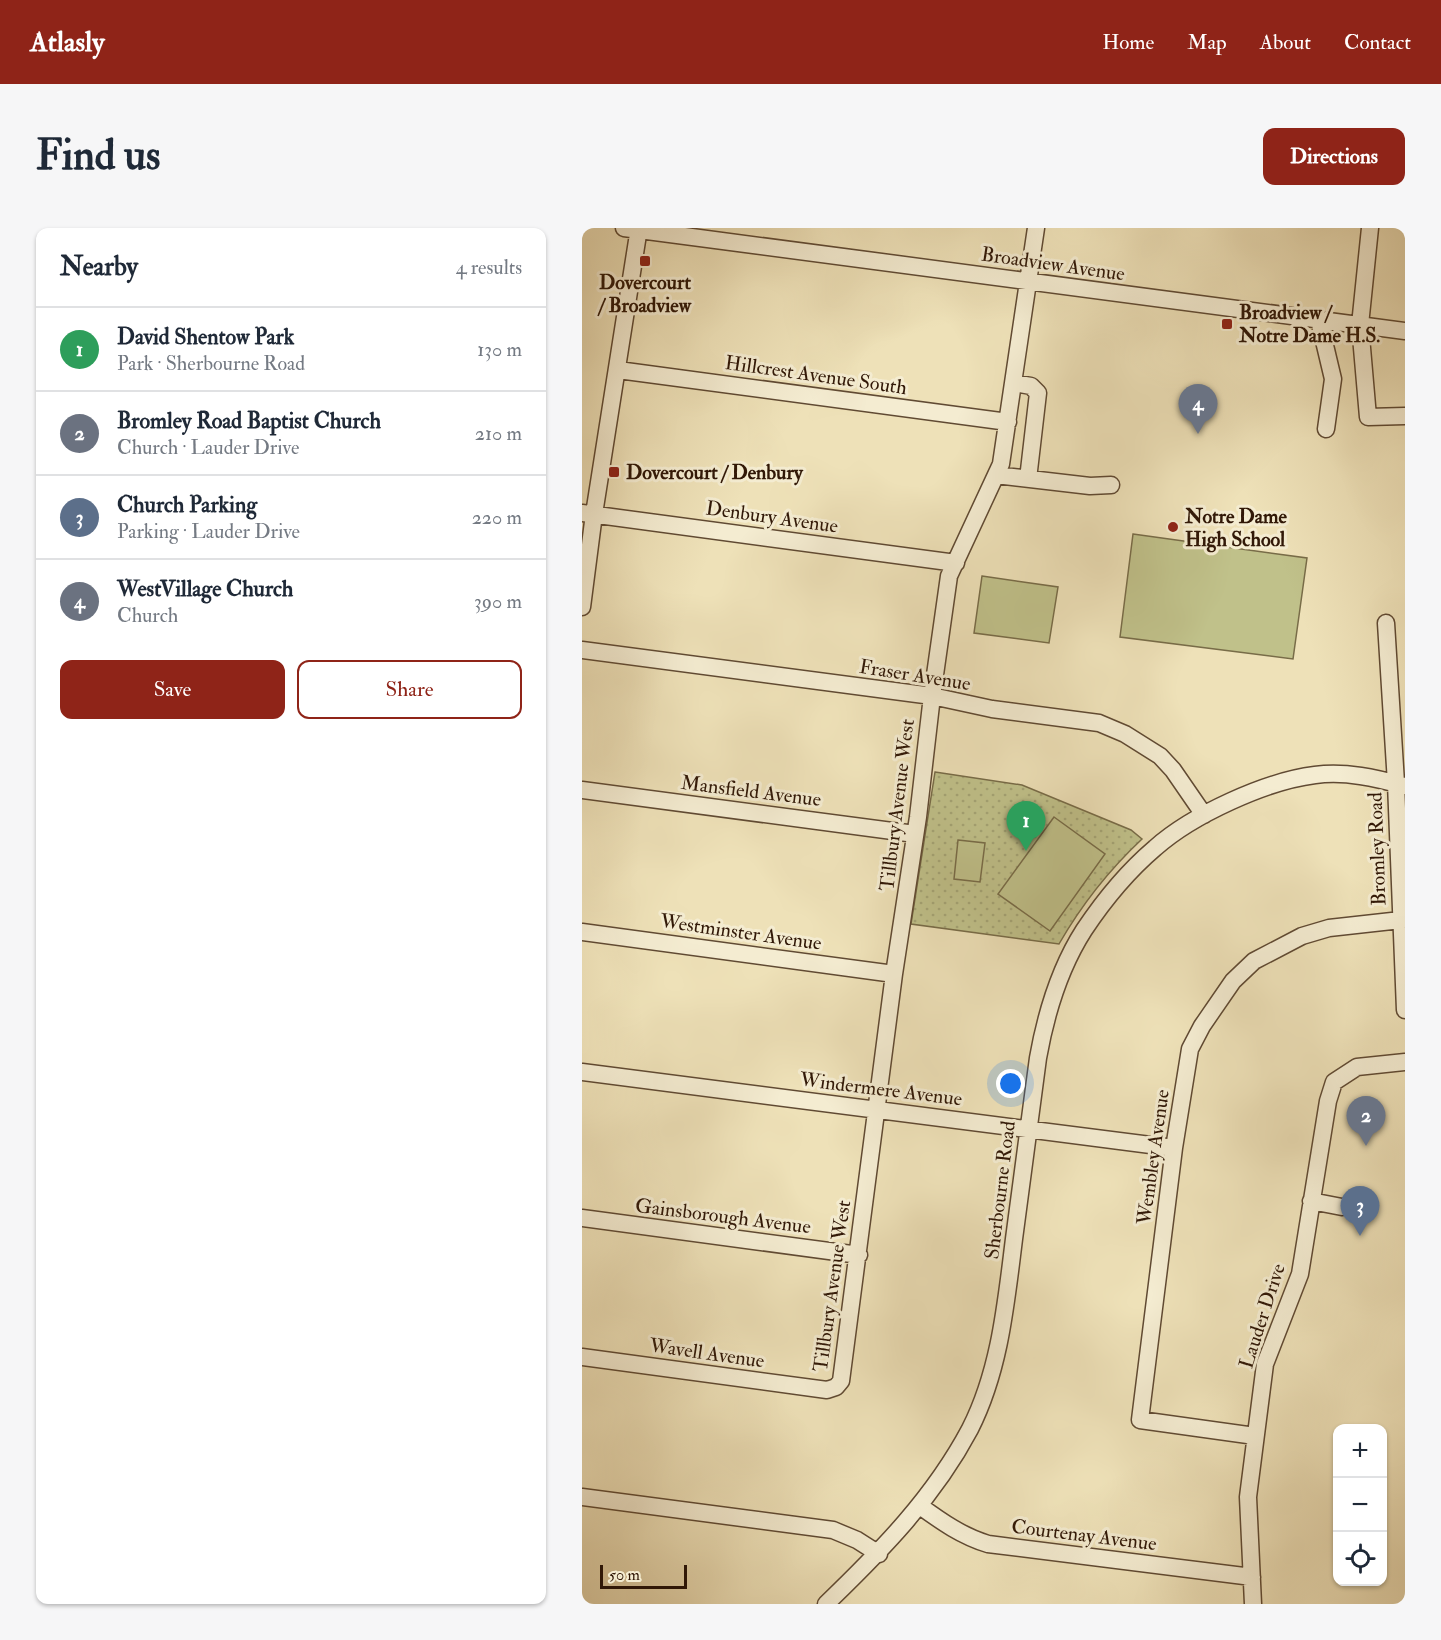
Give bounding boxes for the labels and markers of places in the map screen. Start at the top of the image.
marker: Dovercourt / Broadview [638,254,652,268]
place label: Dovercourt / Broadview [597,270,692,318]
place label: Broadview / Notre Dame H.S. [1238,300,1380,348]
marker: Broadview / Notre Dame H.S. [1220,317,1234,331]
pin: 4 [1178,384,1218,434]
place label: Dovercourt / Denbury [626,460,804,486]
marker: Dovercourt / Denbury [607,465,621,479]
place label: Notre Dame High School [1184,504,1287,553]
marker: Notre Dame High School [1166,520,1180,534]
pin: 1 [1006,802,1046,851]
pin: 2 [1346,1096,1386,1146]
pin: 3 [1340,1186,1380,1236]

